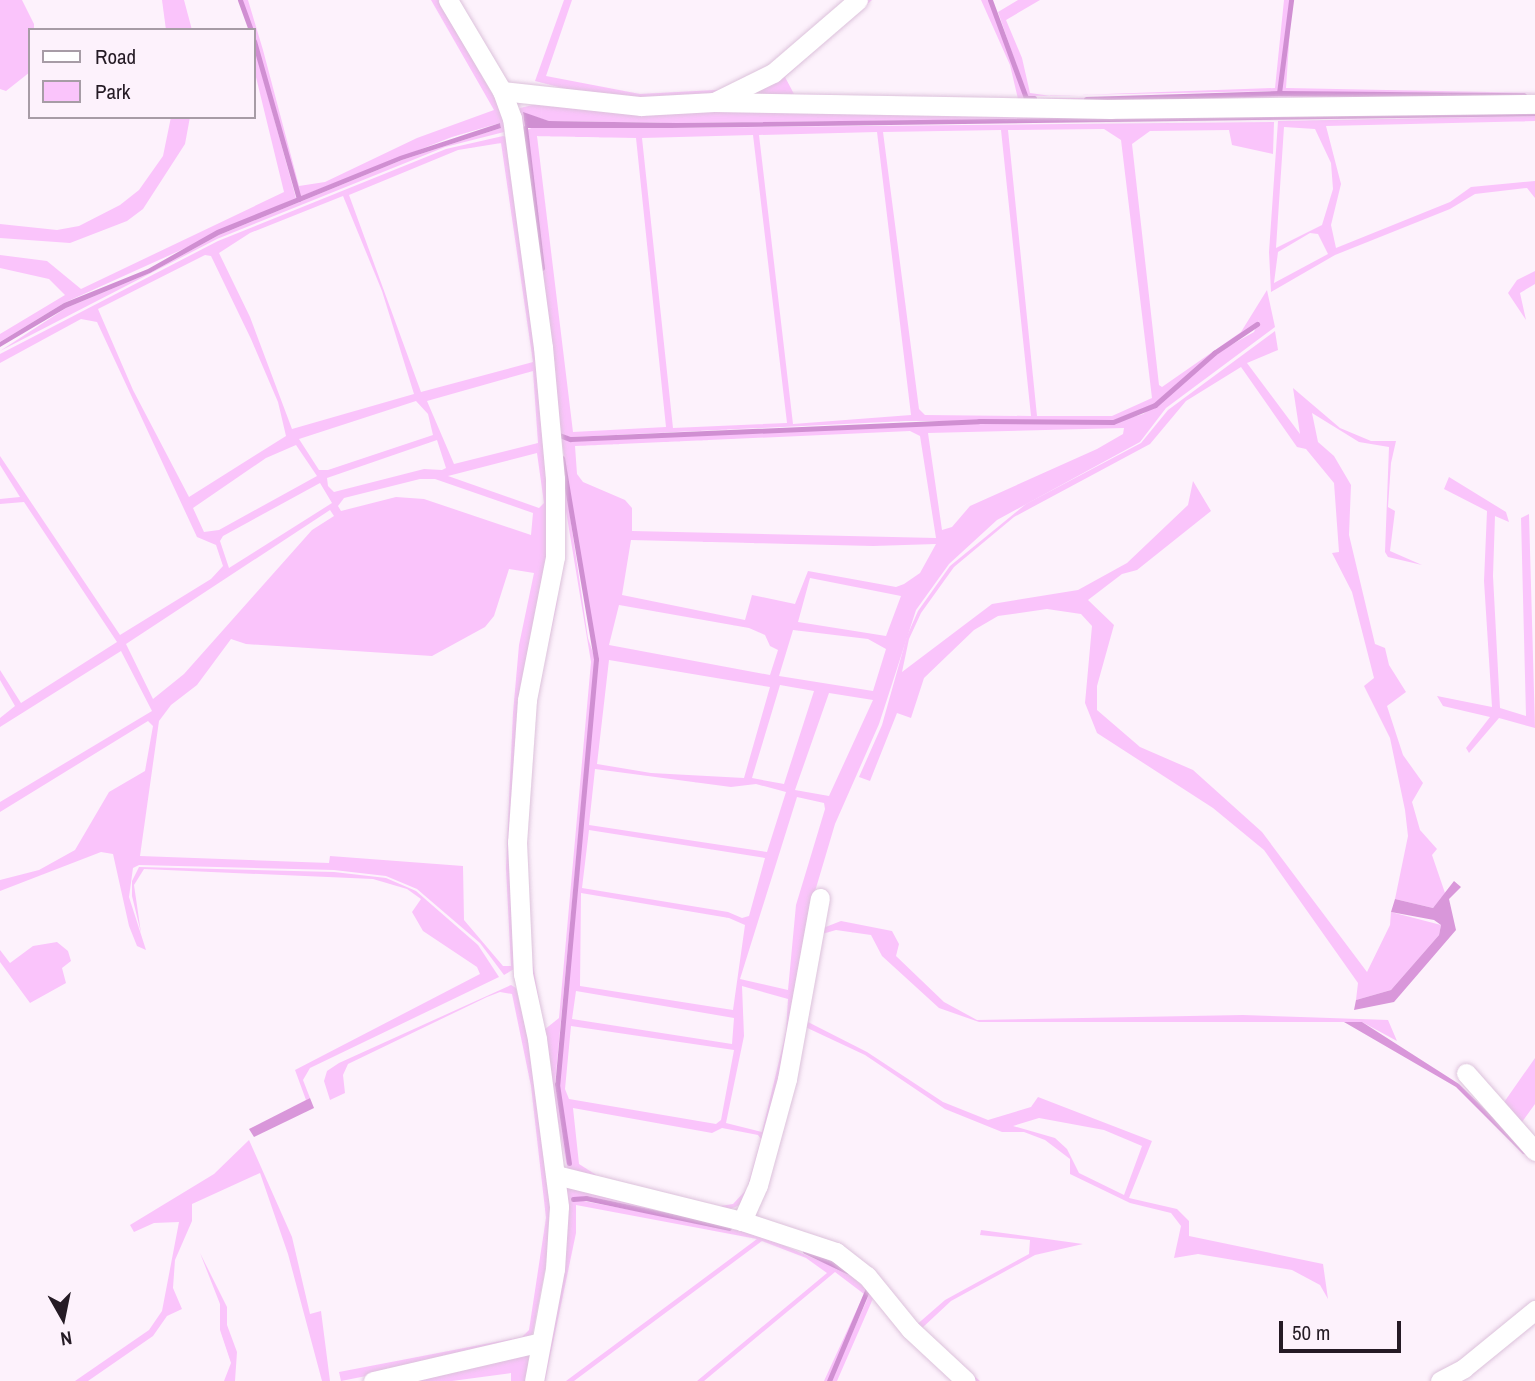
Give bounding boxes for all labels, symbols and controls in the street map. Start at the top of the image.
legend [28,28,256,119]
text: Road [95,42,136,71]
text: Park [95,77,130,106]
north arrow [28,1283,98,1353]
scale bar [1283,1308,1406,1352]
text: 50 m [1292,1318,1330,1347]
text: N [59,1325,74,1352]

